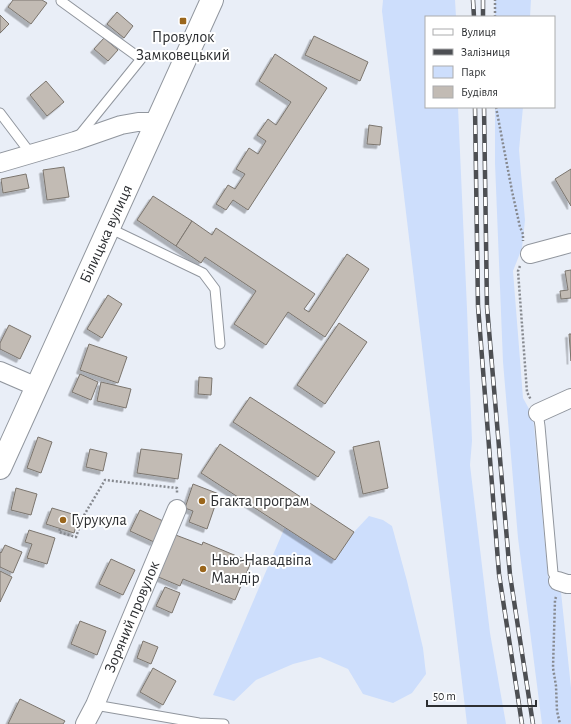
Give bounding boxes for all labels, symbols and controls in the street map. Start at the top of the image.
marker: Провулок Замковецький [178,16,188,26]
legend [425,16,555,108]
text: Вулиця [461,26,496,39]
place label: Провулок Замковецький [136,29,230,63]
text: Залізниця [461,46,510,58]
text: Парк [461,66,486,78]
text: Будівля [461,86,498,99]
street label: Білицька вулиця [77,182,135,286]
place label: Бгакта програм [210,493,309,509]
marker: Бгакта програм [197,496,207,506]
place label: Гурукула [71,512,127,529]
marker: Гурукула [58,515,68,525]
place label: Нью-Навадвіпа Мандір [211,552,312,586]
street label: Зоряний провулок [101,558,163,675]
marker: Нью-Навадвіпа Мандір [198,564,208,574]
scale bar [427,682,536,708]
text: 50 m [433,690,456,702]

